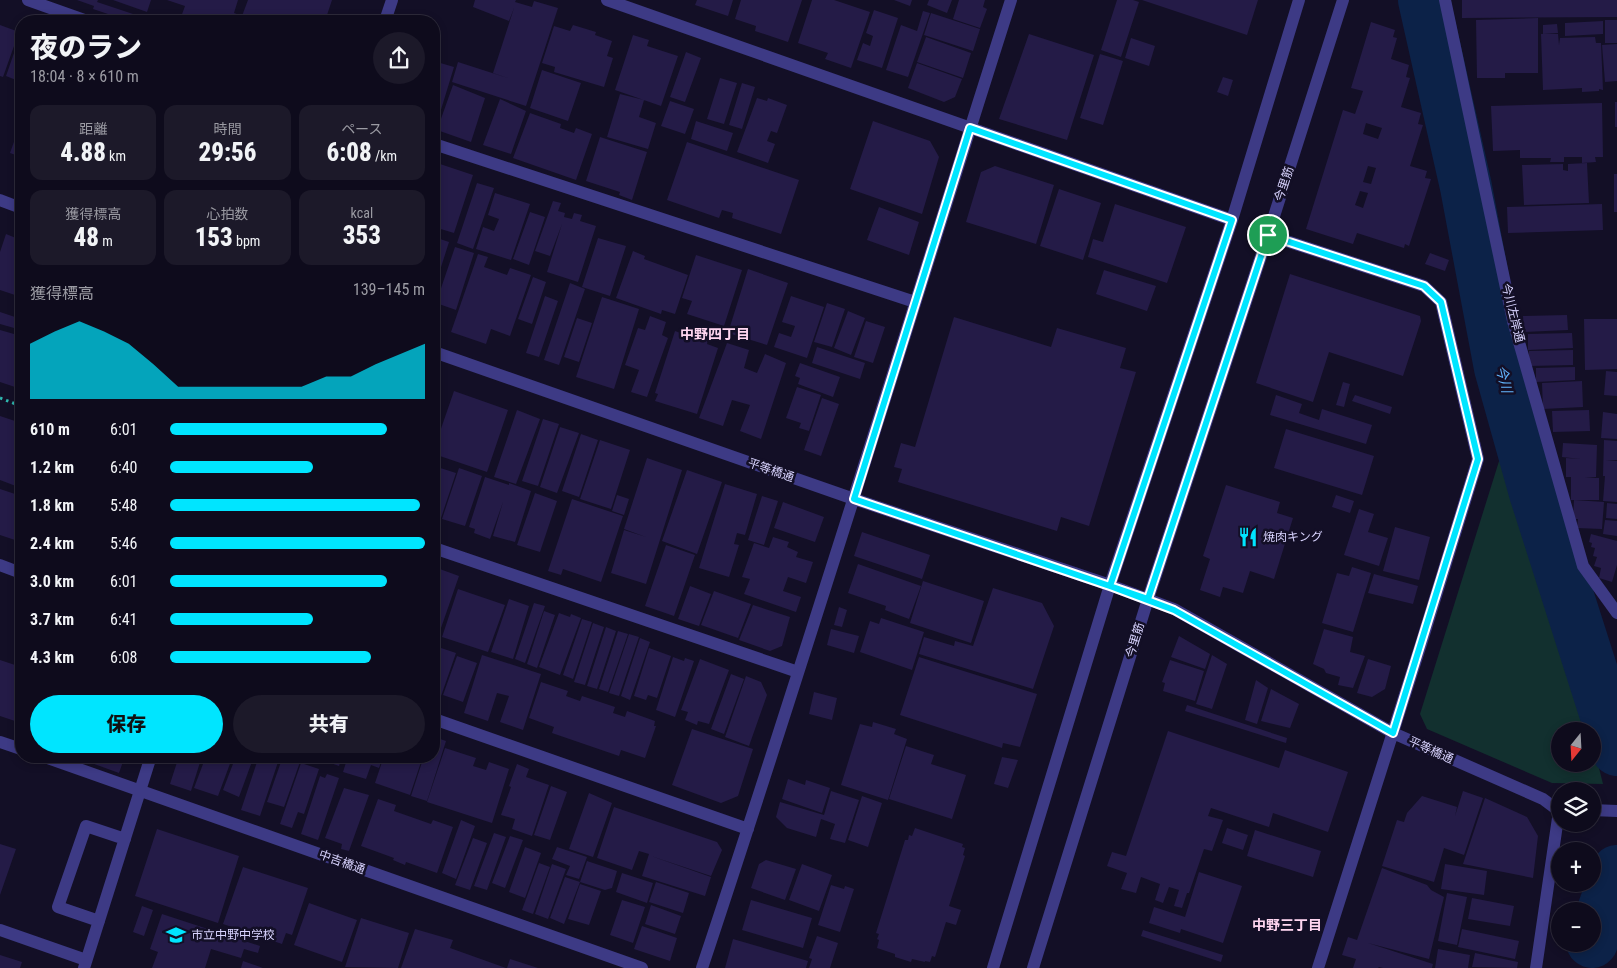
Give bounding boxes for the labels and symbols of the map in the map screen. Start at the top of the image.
street label: 今里筋 [1272,165,1296,203]
pin [1247,214,1289,256]
street label: 今川左岸通 [1499,282,1527,344]
district label: 中野四丁目 [680,326,750,342]
water label: 今川 [1493,363,1516,396]
street label: 平等橋通 [746,456,796,484]
restaurant icon: 焼肉キング [1237,526,1259,548]
place label: 焼肉キング [1263,530,1323,544]
street label: 今里筋 [1123,621,1147,659]
north arrow [1551,722,1601,772]
street label: 平等橋通 [1406,734,1456,766]
street label: 中吉橋通 [317,847,367,877]
district label: 中野三丁目 [1252,917,1322,933]
school or university icon: 市立中野中学校 [165,924,187,946]
place label: 市立中野中学校 [191,928,275,942]

